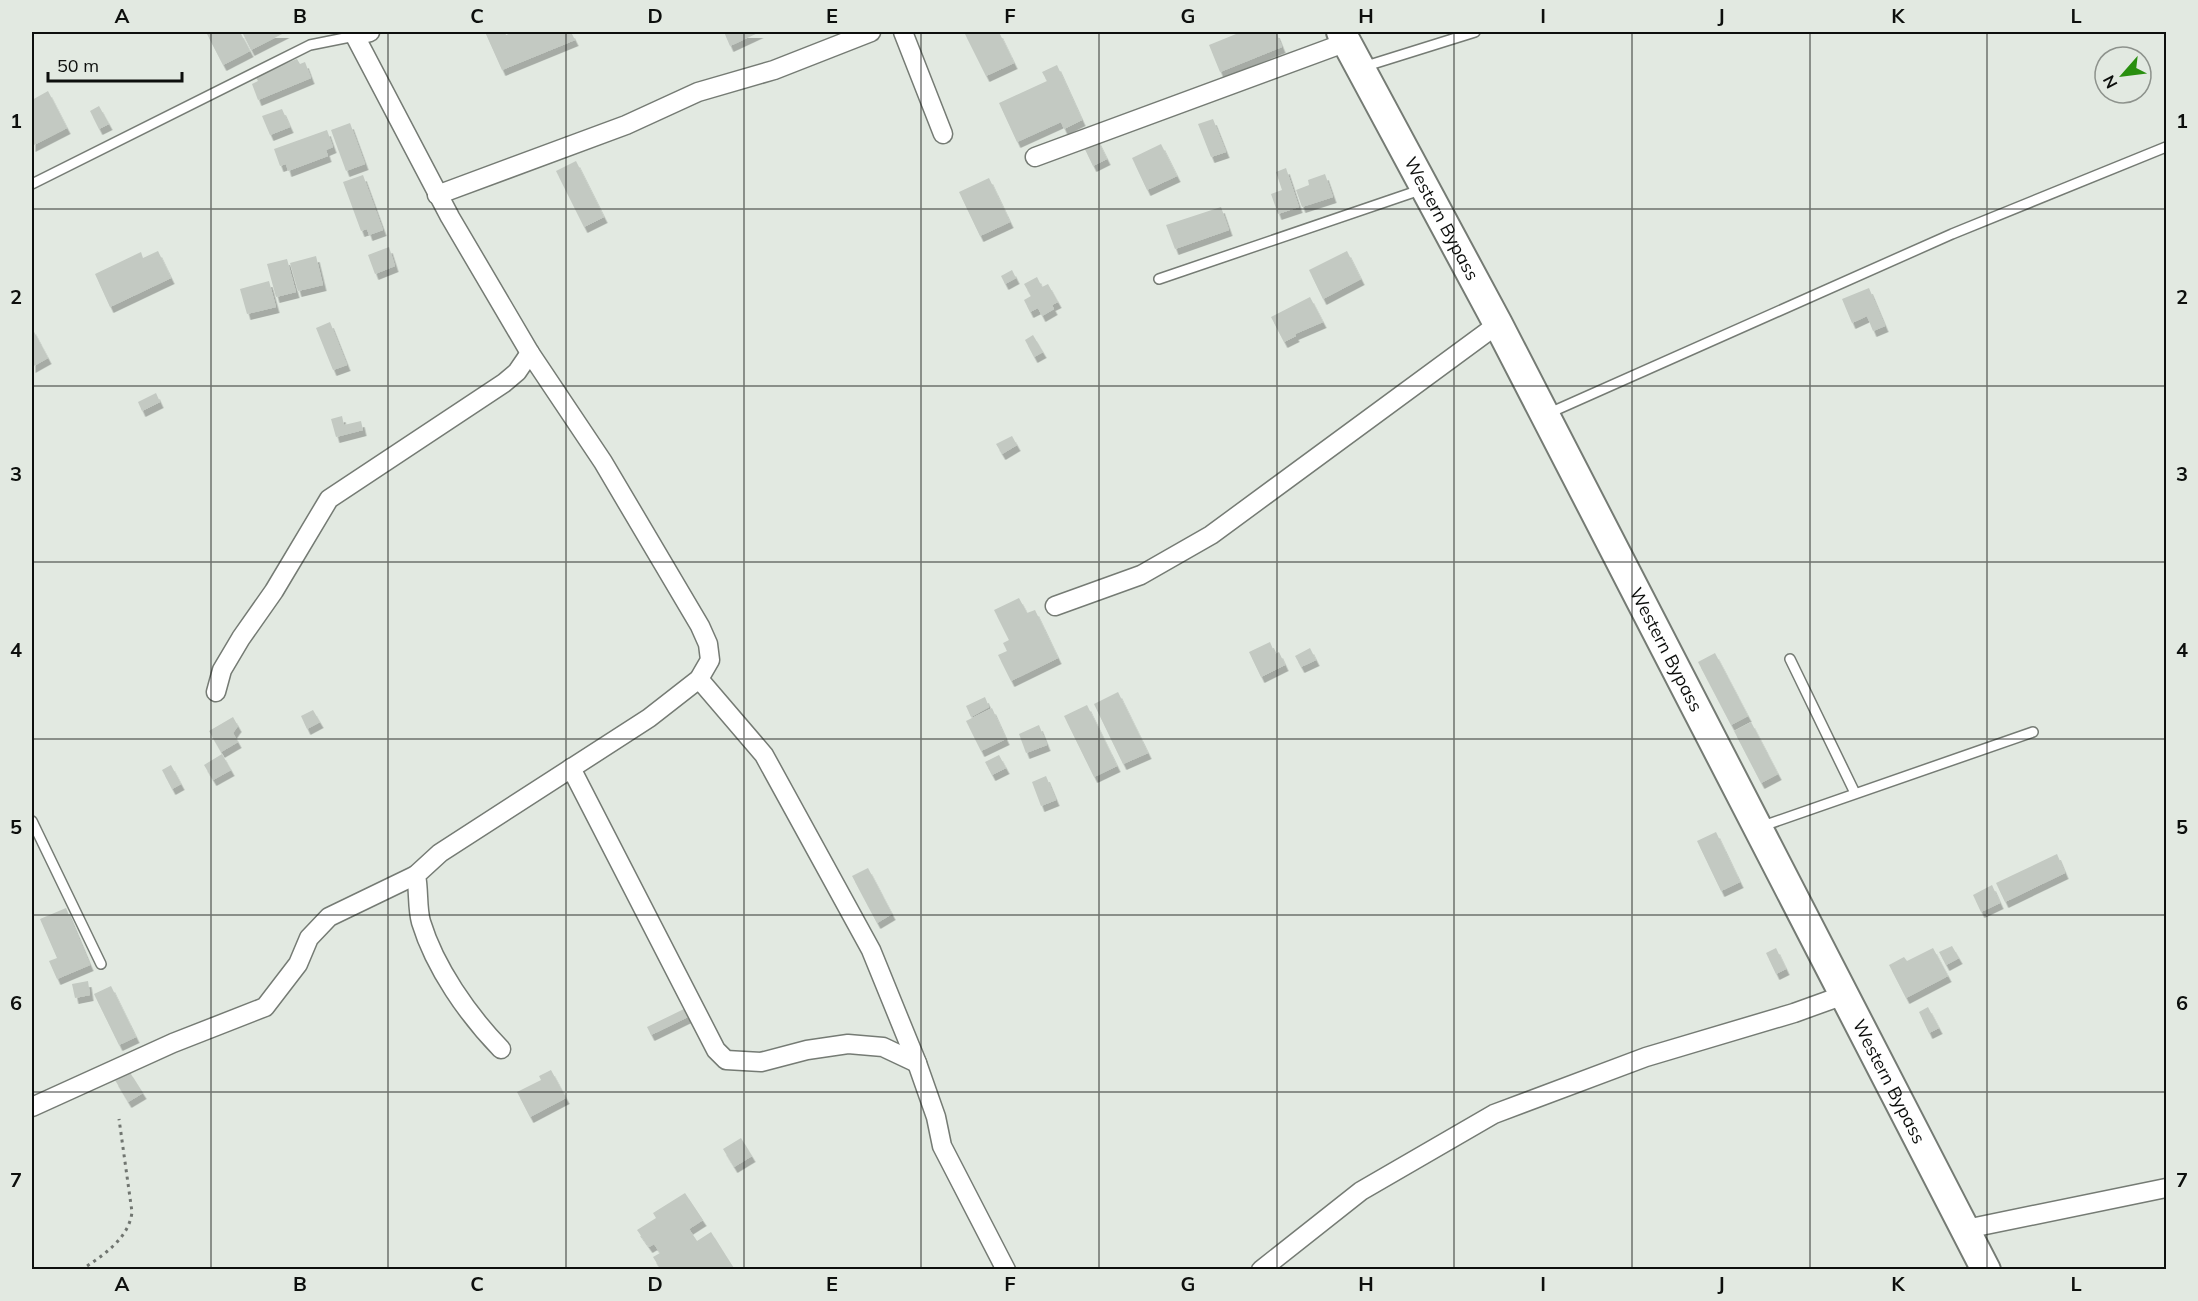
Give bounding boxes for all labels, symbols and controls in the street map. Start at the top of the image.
text: A [115,3,130,28]
text: B [293,3,307,28]
text: C [470,3,484,28]
text: D [647,3,663,28]
text: E [826,3,838,28]
text: F [1004,3,1016,28]
text: G [1181,3,1195,28]
text: H [1358,3,1374,28]
text: I [1540,3,1546,28]
text: J [1717,3,1725,28]
text: K [1891,3,1905,28]
text: L [2070,3,2082,28]
scale bar [48,45,182,83]
north arrow [2093,45,2153,105]
text: 50 m [57,54,99,77]
text: N [2098,72,2121,92]
text: 1 [10,108,22,133]
text: 1 [2176,108,2188,133]
street label: Western Bypass [1399,153,1484,284]
text: 2 [10,284,22,309]
text: 2 [2176,284,2188,309]
text: 3 [10,461,22,486]
text: 3 [2176,461,2188,486]
street label: Western Bypass [1625,583,1708,716]
text: 4 [10,637,22,662]
text: 4 [2176,637,2188,662]
text: 5 [10,814,22,839]
text: 5 [2176,814,2188,839]
text: 6 [10,990,22,1015]
text: 6 [2176,990,2188,1015]
street label: Western Bypass [1848,1015,1931,1147]
text: 7 [10,1167,22,1192]
text: 7 [2176,1167,2188,1192]
text: A [115,1271,130,1296]
text: B [293,1271,307,1296]
text: C [470,1271,484,1296]
text: D [647,1271,663,1296]
text: E [826,1271,838,1296]
text: F [1004,1271,1016,1296]
text: G [1181,1271,1195,1296]
text: H [1358,1271,1374,1296]
text: I [1540,1271,1546,1296]
text: J [1717,1271,1725,1296]
text: K [1891,1271,1905,1296]
text: L [2070,1271,2082,1296]

